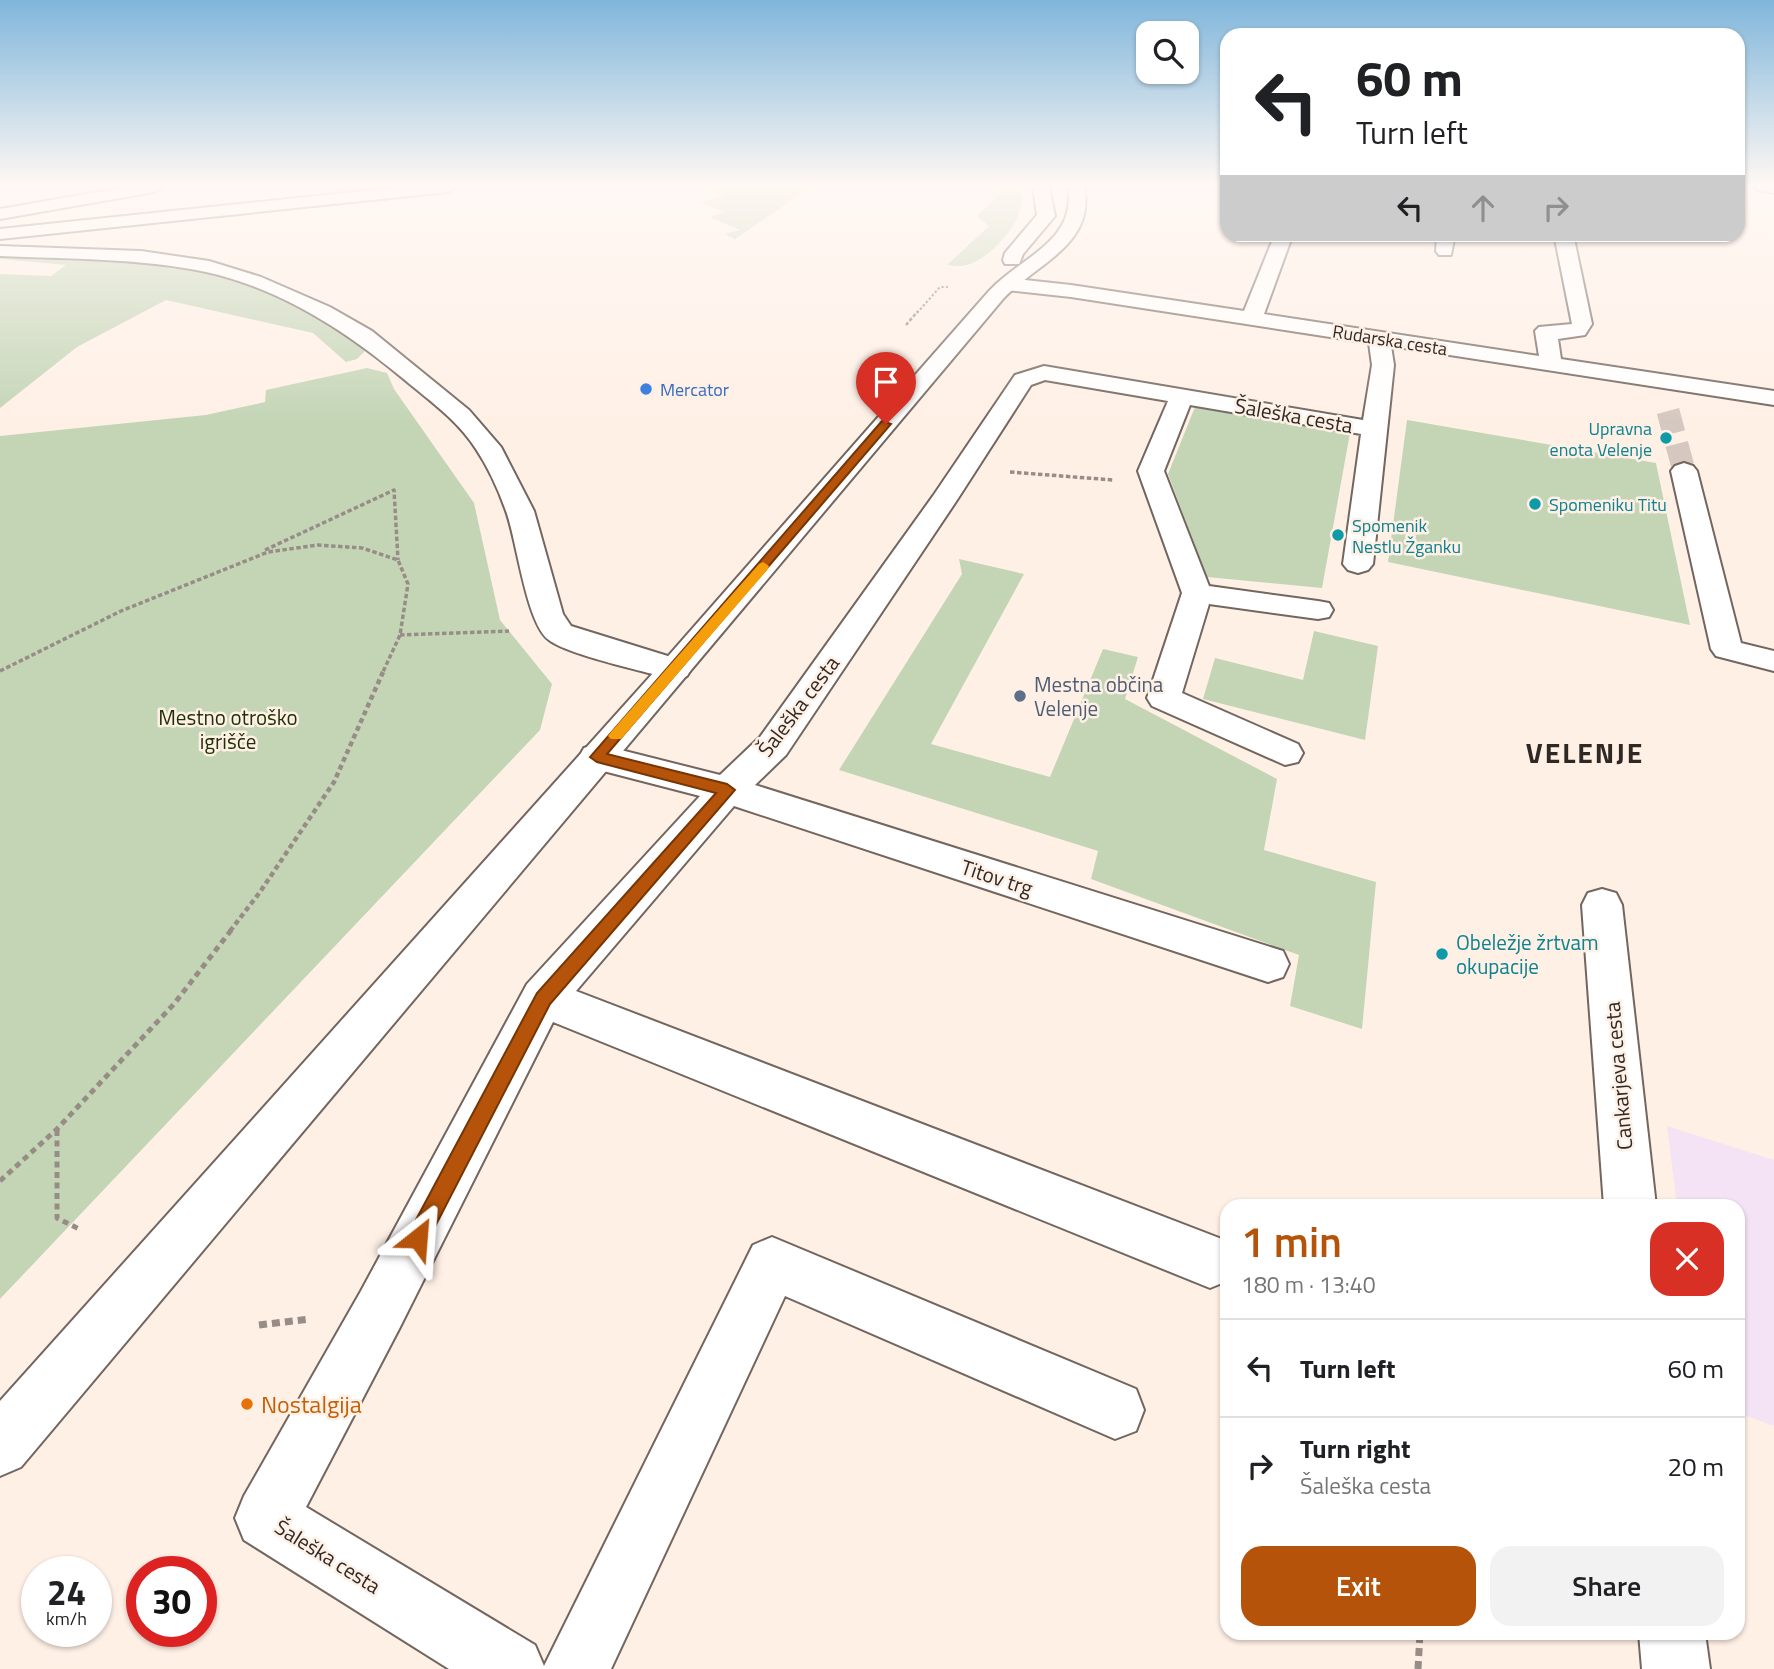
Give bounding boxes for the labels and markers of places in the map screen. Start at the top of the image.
pin [856,352,916,424]
place label: Mercator [660,376,729,403]
marker: Mercator [638,381,654,397]
place label: Upravna enota Velenje [1550,415,1652,463]
marker: Upravna enota Velenje [1658,430,1674,446]
place label: Spomeniku Titu [1549,491,1667,518]
marker: Spomeniku Titu [1527,496,1543,512]
place label: Spomenik Nestlu Žganku [1352,512,1461,560]
marker: Spomenik Nestlu Žganku [1330,527,1346,543]
place label: Mestna občina Velenje [1034,668,1164,724]
marker: Mestna občina Velenje [1012,688,1028,704]
place label: Obeležje žrtvam okupacije [1456,926,1599,982]
marker: Obeležje žrtvam okupacije [1434,946,1450,962]
place label: Nostalgija [261,1386,362,1422]
marker: Nostalgija [239,1396,255,1412]

